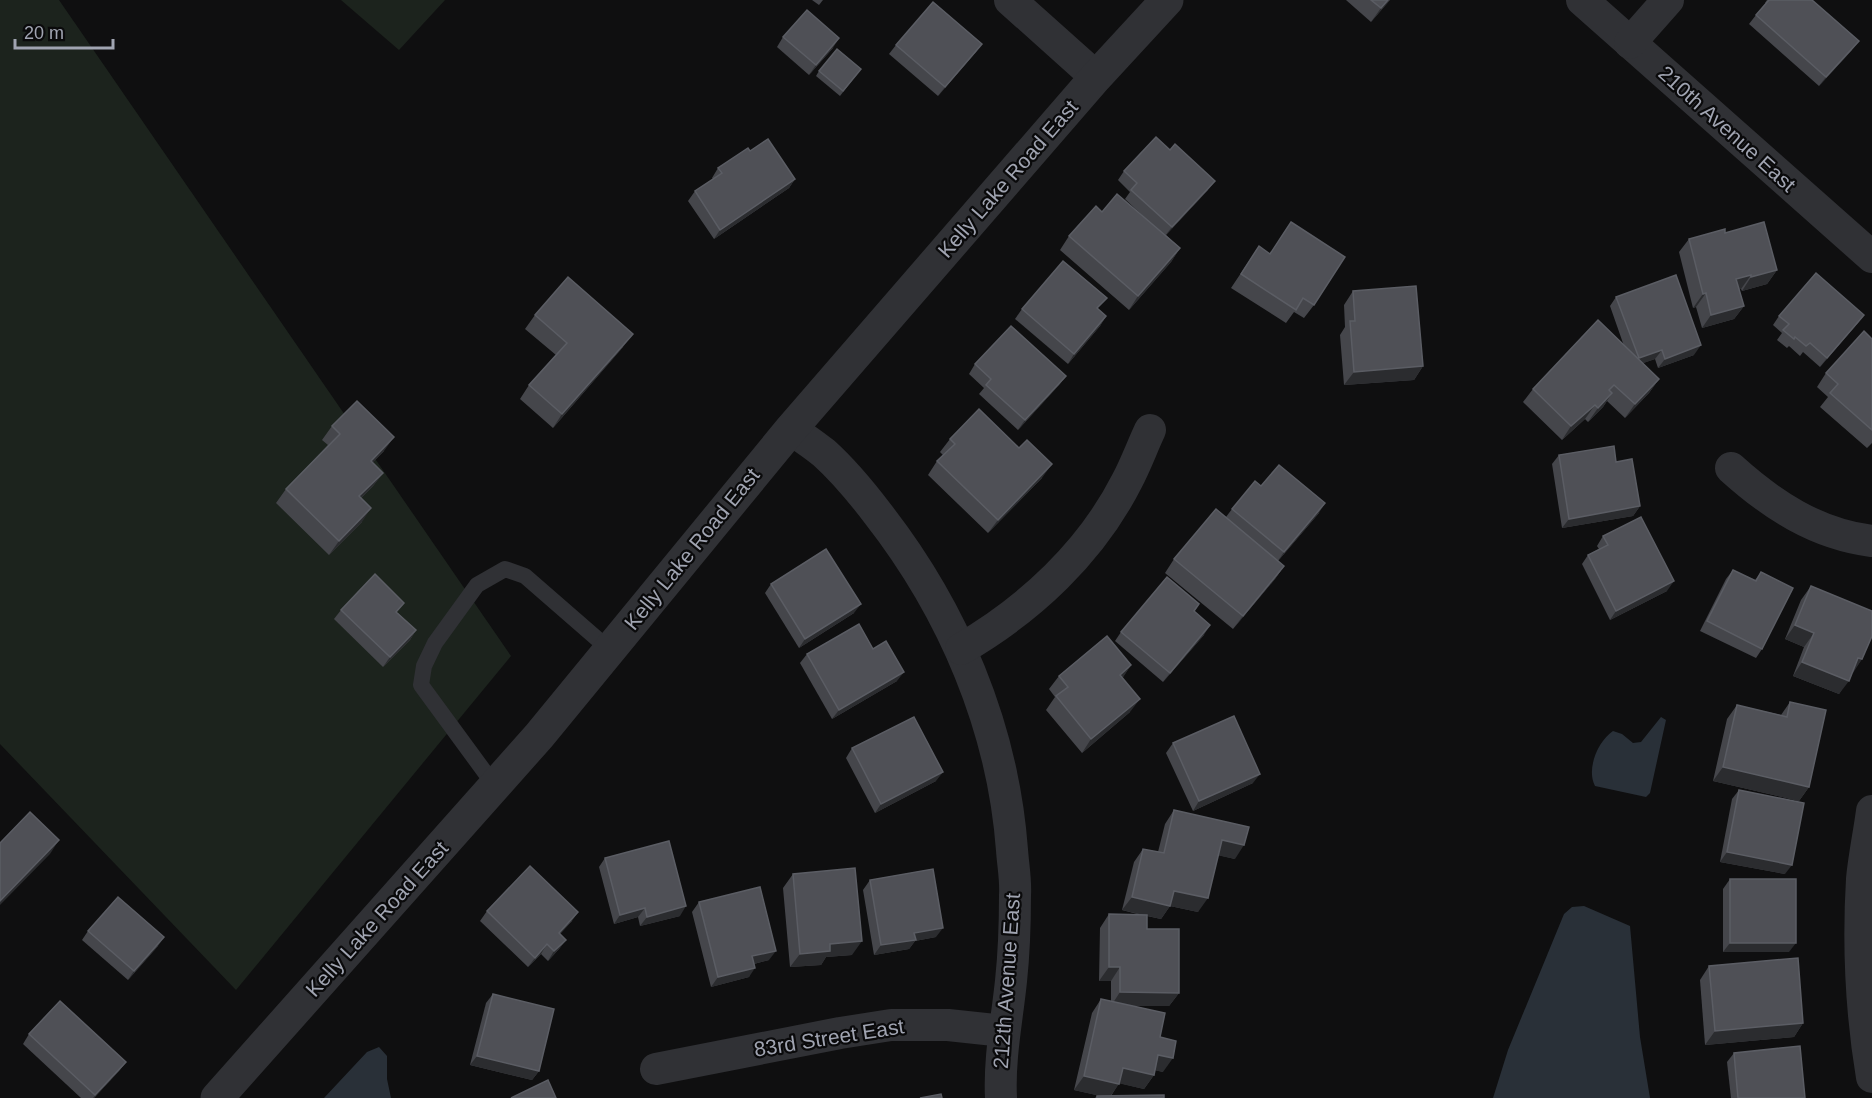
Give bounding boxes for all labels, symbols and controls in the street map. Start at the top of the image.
scale bar [15,12,112,50]
text: 20 m [24,23,64,43]
street label: 210th Avenue East [1654,61,1801,196]
street label: Kelly Lake Road East [933,95,1082,262]
street label: Kelly Lake Road East [619,463,764,634]
street label: Kelly Lake Road East [301,836,452,1001]
street label: 212th Avenue East [989,892,1024,1070]
street label: 83rd Street East [752,1014,906,1061]

